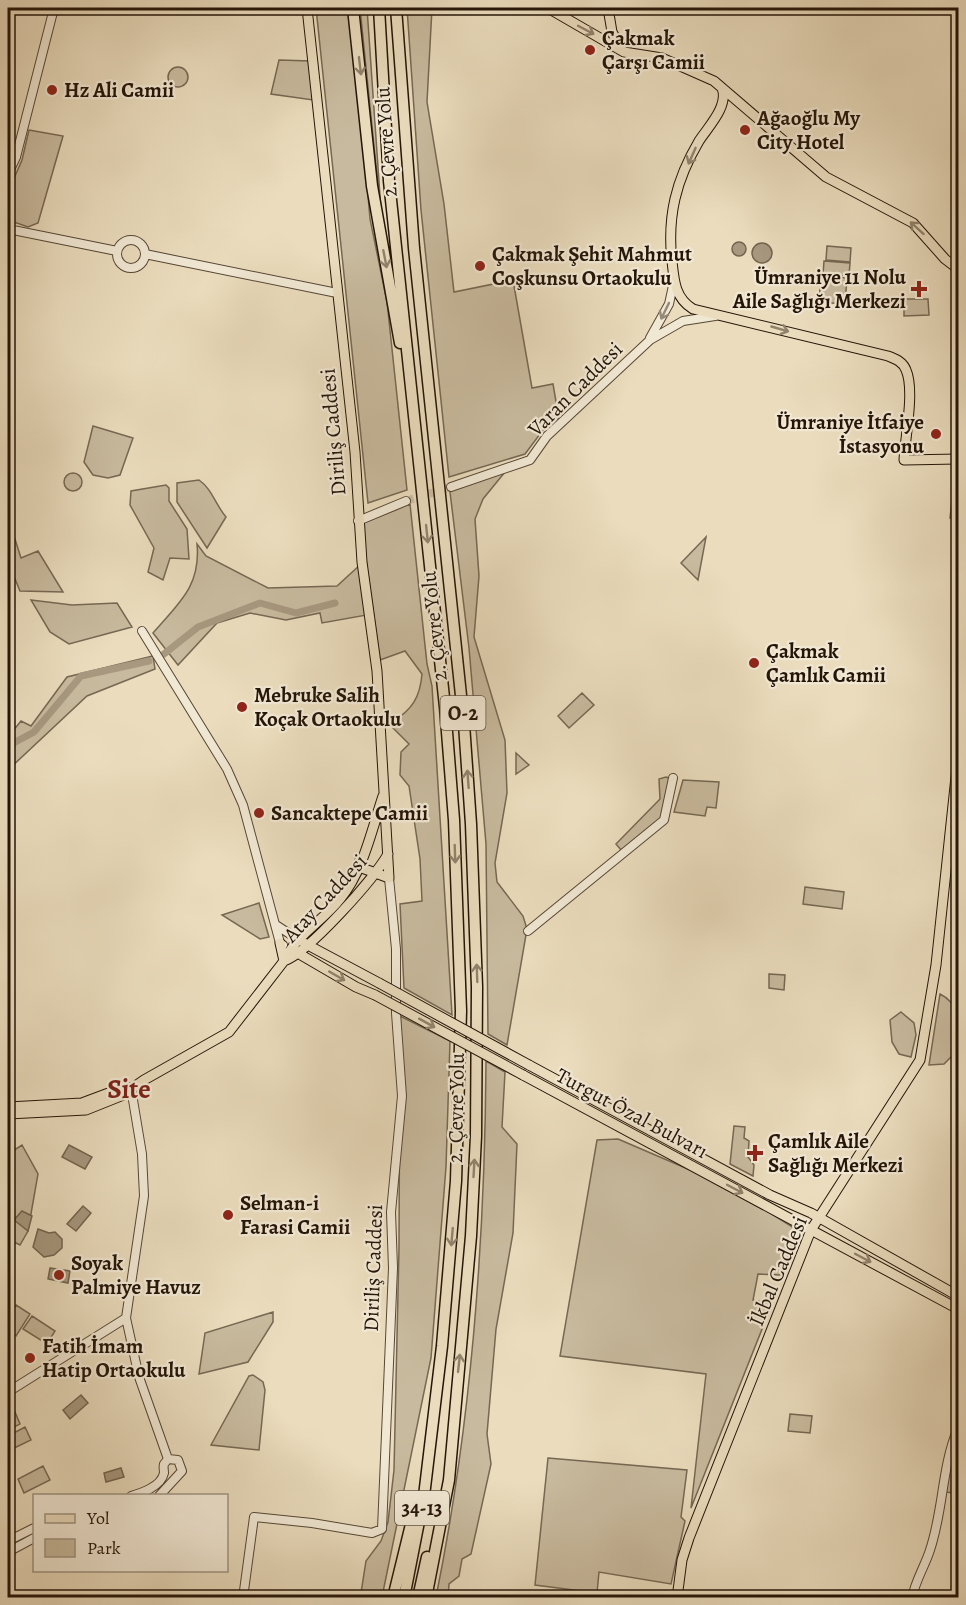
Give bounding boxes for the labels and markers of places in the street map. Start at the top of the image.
place label: Çakmak Çarşı Camii [602,24,705,76]
marker: Çakmak Çarşı Camii [583,43,597,57]
place label: Hz Ali Camii [64,76,174,104]
marker: Hz Ali Camii [45,83,59,97]
place label: Ağaoğlu My City Hotel [756,104,861,156]
marker: Ağaoğlu My City Hotel [738,123,752,137]
place label: Çakmak Şehit Mahmut Coşkunsu Ortaokulu [492,240,692,292]
marker: Çakmak Şehit Mahmut Coşkunsu Ortaokulu [473,259,487,273]
place label: Ümraniye 11 Nolu Aile Sağlığı Merkezi [732,263,907,315]
marker: Ümraniye 11 Nolu Aile Sağlığı Merkezi [910,280,928,298]
place label: Ümraniye İtfaiye İstasyonu [776,408,925,460]
marker: Ümraniye İtfaiye İstasyonu [929,427,943,441]
place label: Çakmak Çamlık Camii [766,637,886,689]
marker: Çakmak Çamlık Camii [747,656,761,670]
place label: Mebruke Salih Koçak Ortaokulu [254,681,402,733]
marker: Mebruke Salih Koçak Ortaokulu [235,700,249,714]
place label: Sancaktepe Camii [271,799,428,827]
marker: Sancaktepe Camii [252,806,266,820]
place label: Çamlık Aile Sağlığı Merkezi [768,1127,903,1179]
marker: Çamlık Aile Sağlığı Merkezi [746,1144,764,1162]
place label: Selman-i Farasi Camii [240,1189,350,1241]
marker: Selman-i Farasi Camii [221,1208,235,1222]
place label: Soyak Palmiye Havuz [71,1249,201,1301]
marker: Soyak Palmiye Havuz [52,1268,66,1282]
place label: Fatih İmam Hatip Ortaokulu [42,1332,186,1384]
marker: Fatih İmam Hatip Ortaokulu [23,1351,37,1365]

